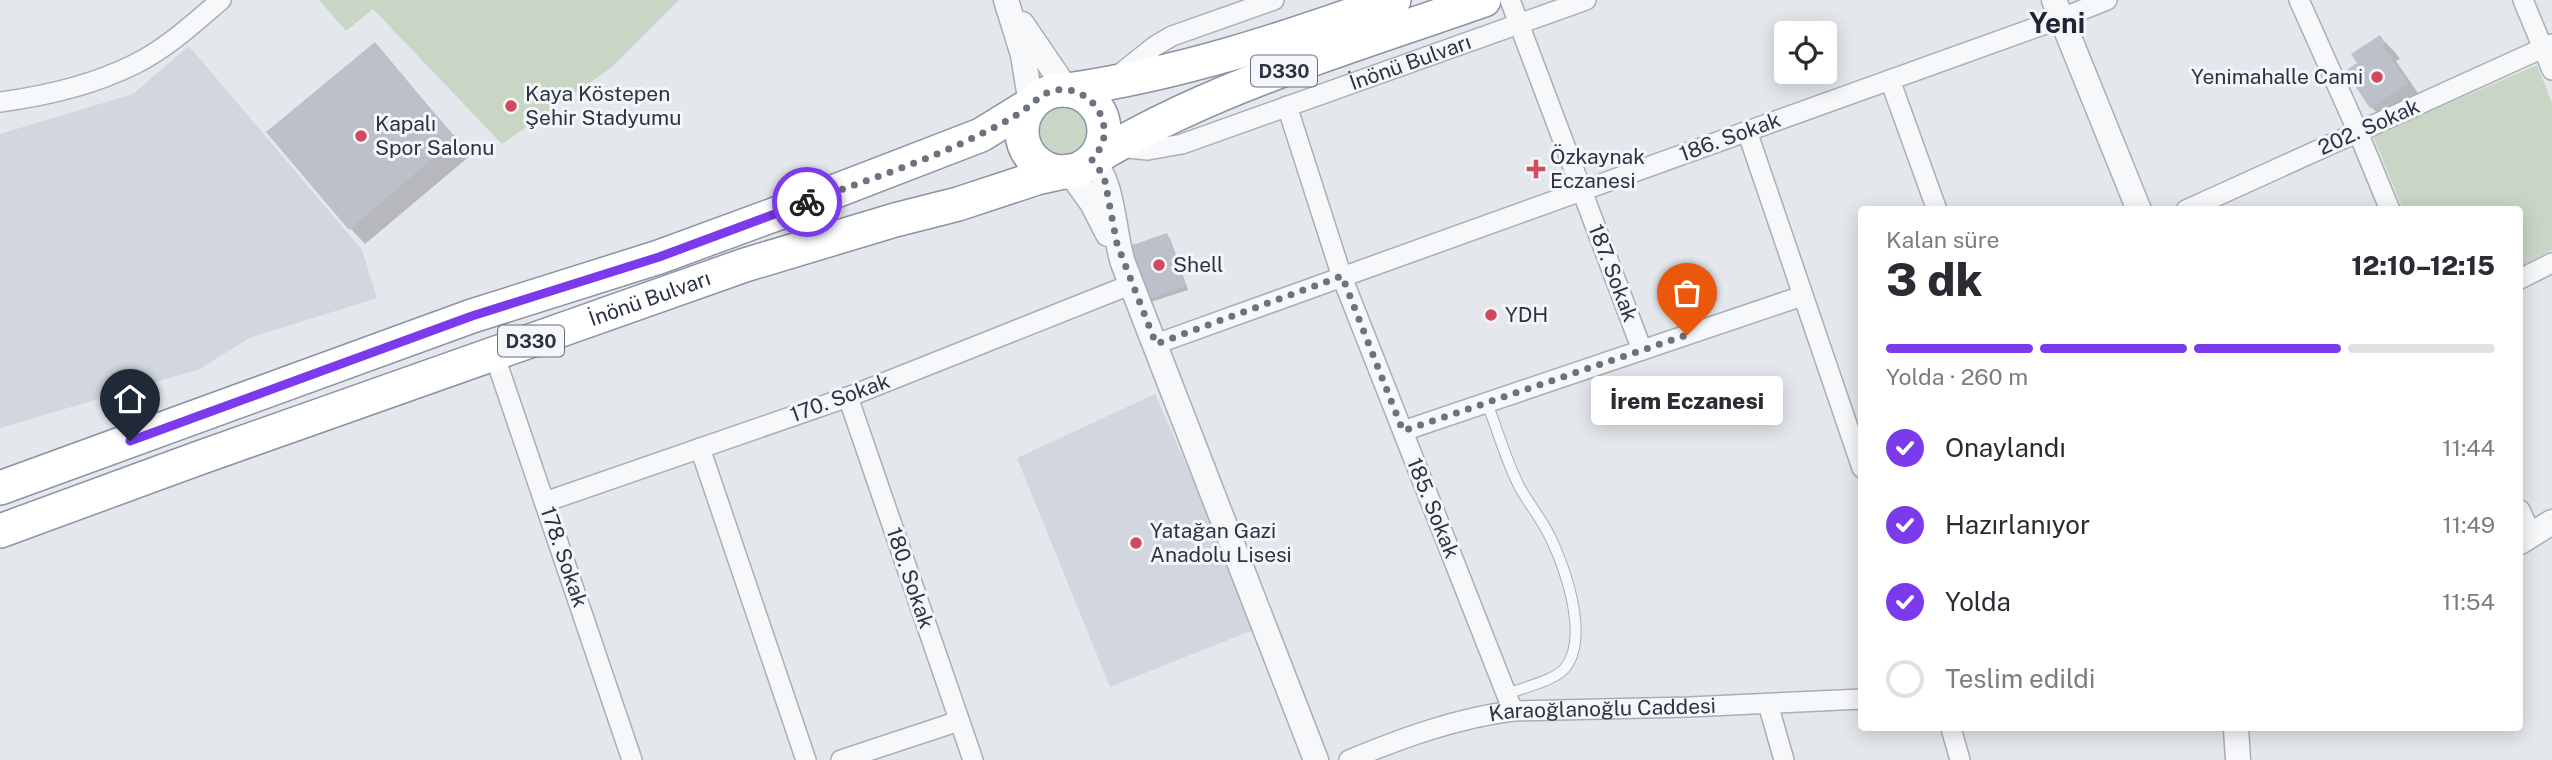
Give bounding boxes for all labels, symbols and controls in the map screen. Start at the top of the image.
district label: Yeni [2029,6,2085,39]
map controls [1774,21,1837,84]
button: locate [1774,21,1837,84]
street label: İnönü Bulvarı [1346,29,1474,95]
road number: D330 [1251,55,1317,86]
place label: Yenimahalle Cami [2191,64,2363,89]
marker: Yenimahalle Cami [2369,69,2385,85]
place label: Kaya Köstepen Şehir Stadyumu [525,81,681,130]
street label: 202. Sokak [2314,93,2424,160]
marker: Kaya Köstepen Şehir Stadyumu [503,98,519,114]
street label: 186. Sokak [1676,107,1784,166]
place label: Kapalı Spor Salonu [375,111,494,160]
marker: Kapalı Spor Salonu [353,128,369,144]
place label: Özkaynak Eczanesi [1550,144,1645,193]
marker: Özkaynak Eczanesi [1528,161,1544,177]
courier [772,167,842,237]
icon: bike [788,183,826,221]
street label: 187. Sokak [1583,221,1644,325]
text: Kalan süre [1886,226,2000,253]
text: 12:10–12:15 [2351,250,2495,281]
place label: Shell [1173,252,1223,277]
text: 3 dk [1886,252,1983,306]
marker: Shell [1151,257,1167,273]
pin [1657,263,1717,335]
street label: İnönü Bulvarı [585,265,714,331]
icon: bag [1668,274,1706,312]
place label: YDH [1505,302,1548,327]
marker: YDH [1483,307,1499,323]
road number: D330 [498,326,564,356]
text: Yolda · 260 m [1886,363,2028,390]
street label: 170. Sokak [787,368,893,427]
pin [100,369,160,441]
callout: İrem Eczanesi [1591,377,1783,426]
icon: home [111,380,149,418]
text: İrem Eczanesi [1610,387,1764,414]
icon: check [1886,429,1924,467]
text: Onaylandı [1945,432,2066,463]
text: 11:44 [2442,434,2495,461]
street label: 185. Sokak [1402,454,1465,562]
street label: 178. Sokak [536,503,593,611]
icon: check [1886,506,1924,544]
text: Hazırlanıyor [1945,509,2090,540]
text: 11:49 [2442,511,2495,538]
place label: Yatağan Gazi Anadolu Lisesi [1150,518,1292,567]
street label: 180. Sokak [881,524,940,632]
marker: Yatağan Gazi Anadolu Lisesi [1128,535,1144,551]
icon: check [1886,583,1924,621]
text: Yolda [1945,586,2011,617]
text: 11:54 [2442,588,2495,615]
text: Teslim edildi [1945,663,2095,694]
street label: Karaoğlanoğlu Caddesi [1487,693,1716,727]

